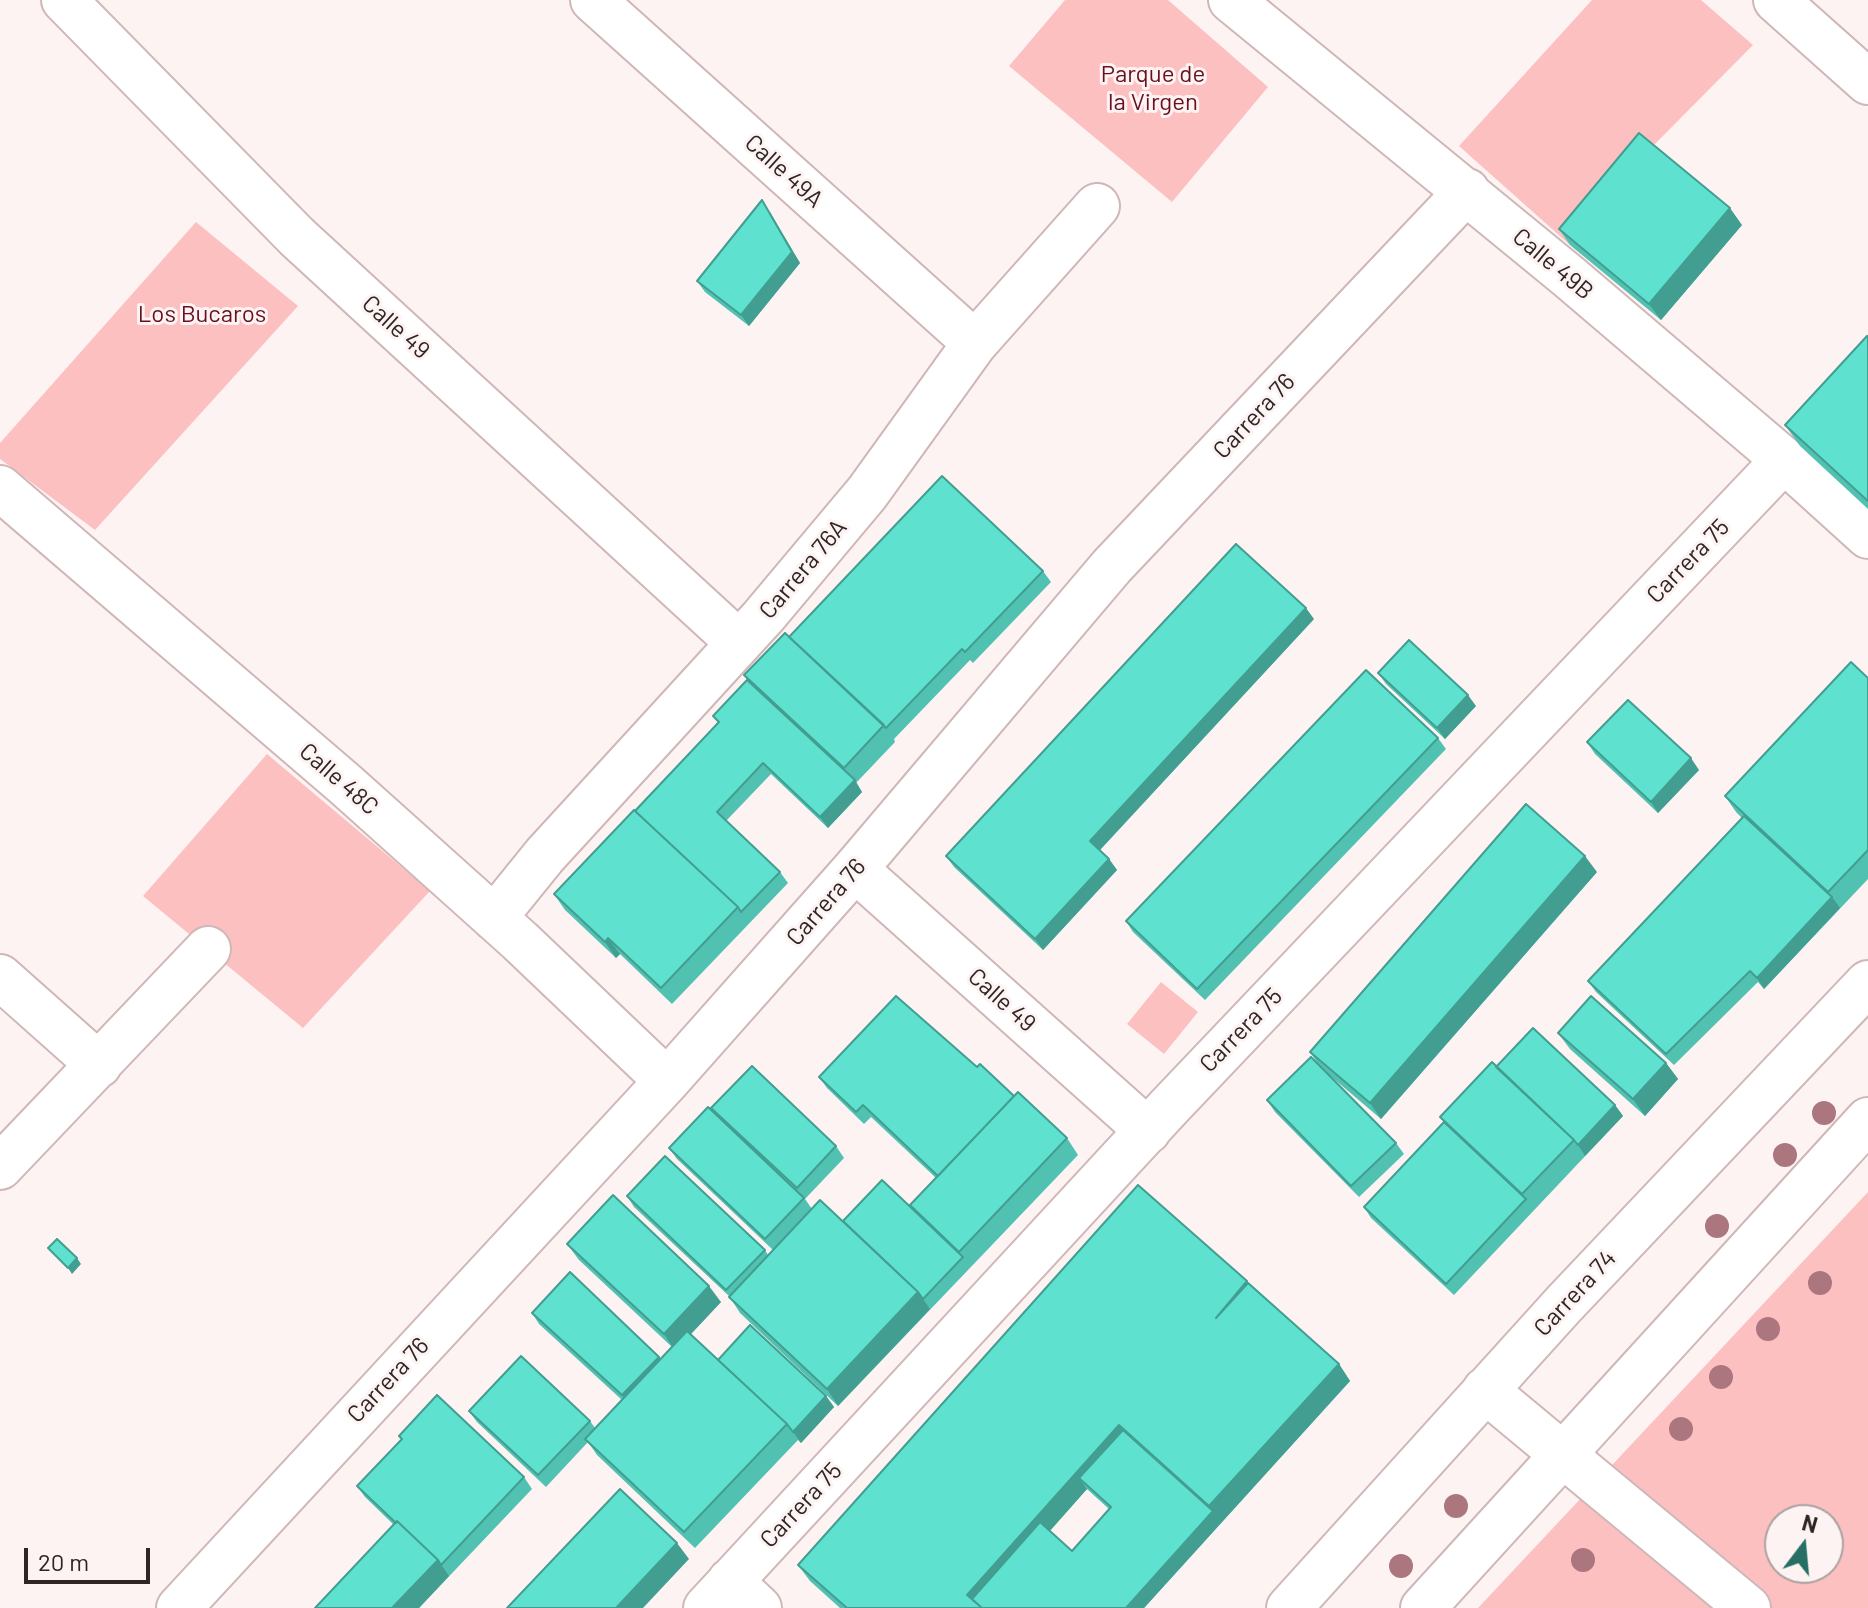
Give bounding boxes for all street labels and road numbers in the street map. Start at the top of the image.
street label: Calle 49A [739,128,829,214]
street label: Calle 49B [1507,222,1599,306]
street label: Calle 49 [356,289,436,365]
street label: Carrera 76 [1207,367,1301,465]
street label: Carrera 76A [753,513,853,625]
street label: Carrera 75 [1641,513,1735,609]
street label: Calle 48C [293,737,385,821]
street label: Carrera 76 [780,852,872,952]
street label: Calle 49 [962,962,1042,1038]
street label: Carrera 75 [1194,982,1288,1078]
street label: Carrera 74 [1528,1244,1622,1342]
street label: Carrera 76 [341,1331,435,1429]
street label: Carrera 75 [754,1456,848,1554]

